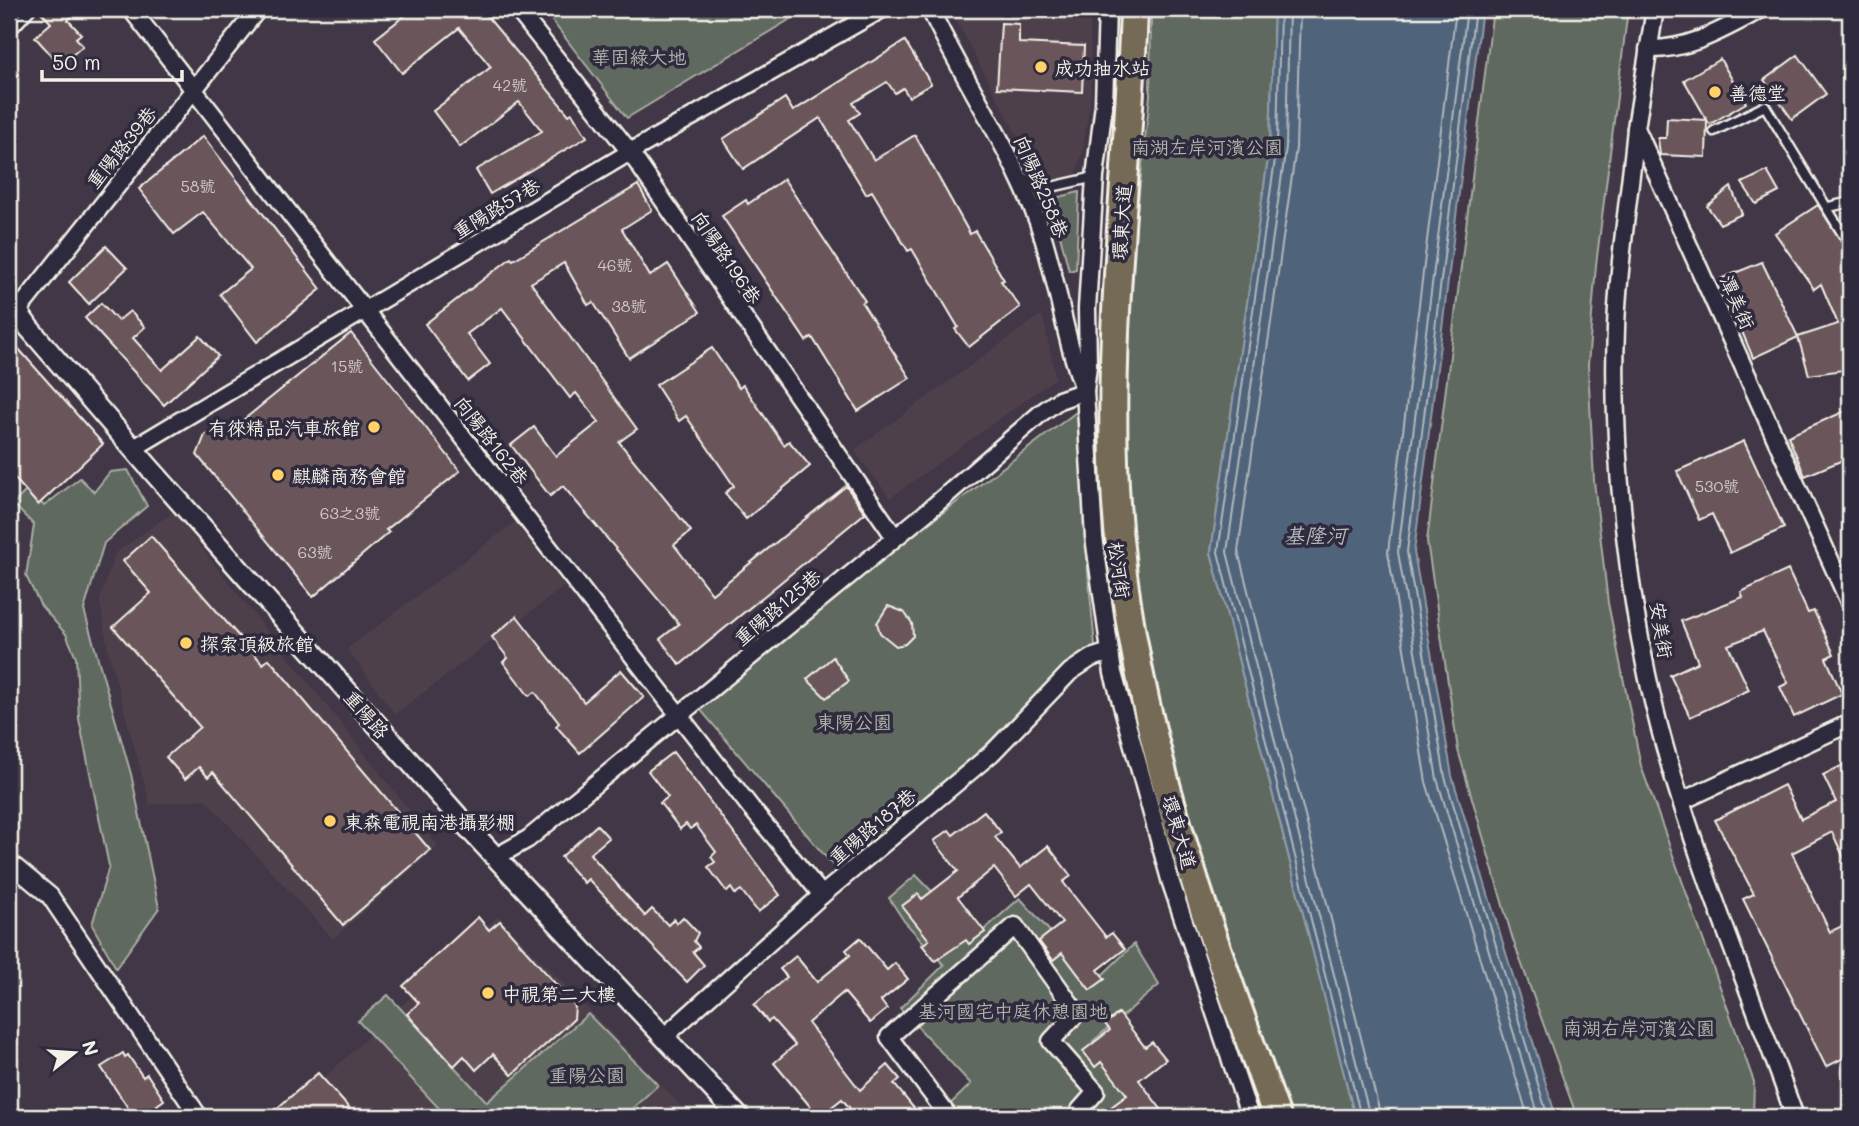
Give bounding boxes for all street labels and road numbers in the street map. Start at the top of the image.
street label: 重陽路39巷 [80,101,162,193]
street label: 向陽路258巷 [1009,131,1075,241]
street label: 重陽路57巷 [448,172,544,244]
street label: 環東大道 [1106,183,1136,261]
street label: 向陽路196巷 [687,206,767,308]
street label: 潭美街 [1715,271,1761,333]
street label: 向陽路162巷 [449,390,535,490]
street label: 松河街 [1104,540,1136,600]
street label: 重陽路125巷 [728,563,826,651]
street label: 安美街 [1645,600,1679,660]
street label: 重陽路 [339,684,395,744]
street label: 重陽路187巷 [823,782,921,870]
street label: 環東大道 [1158,792,1202,872]

